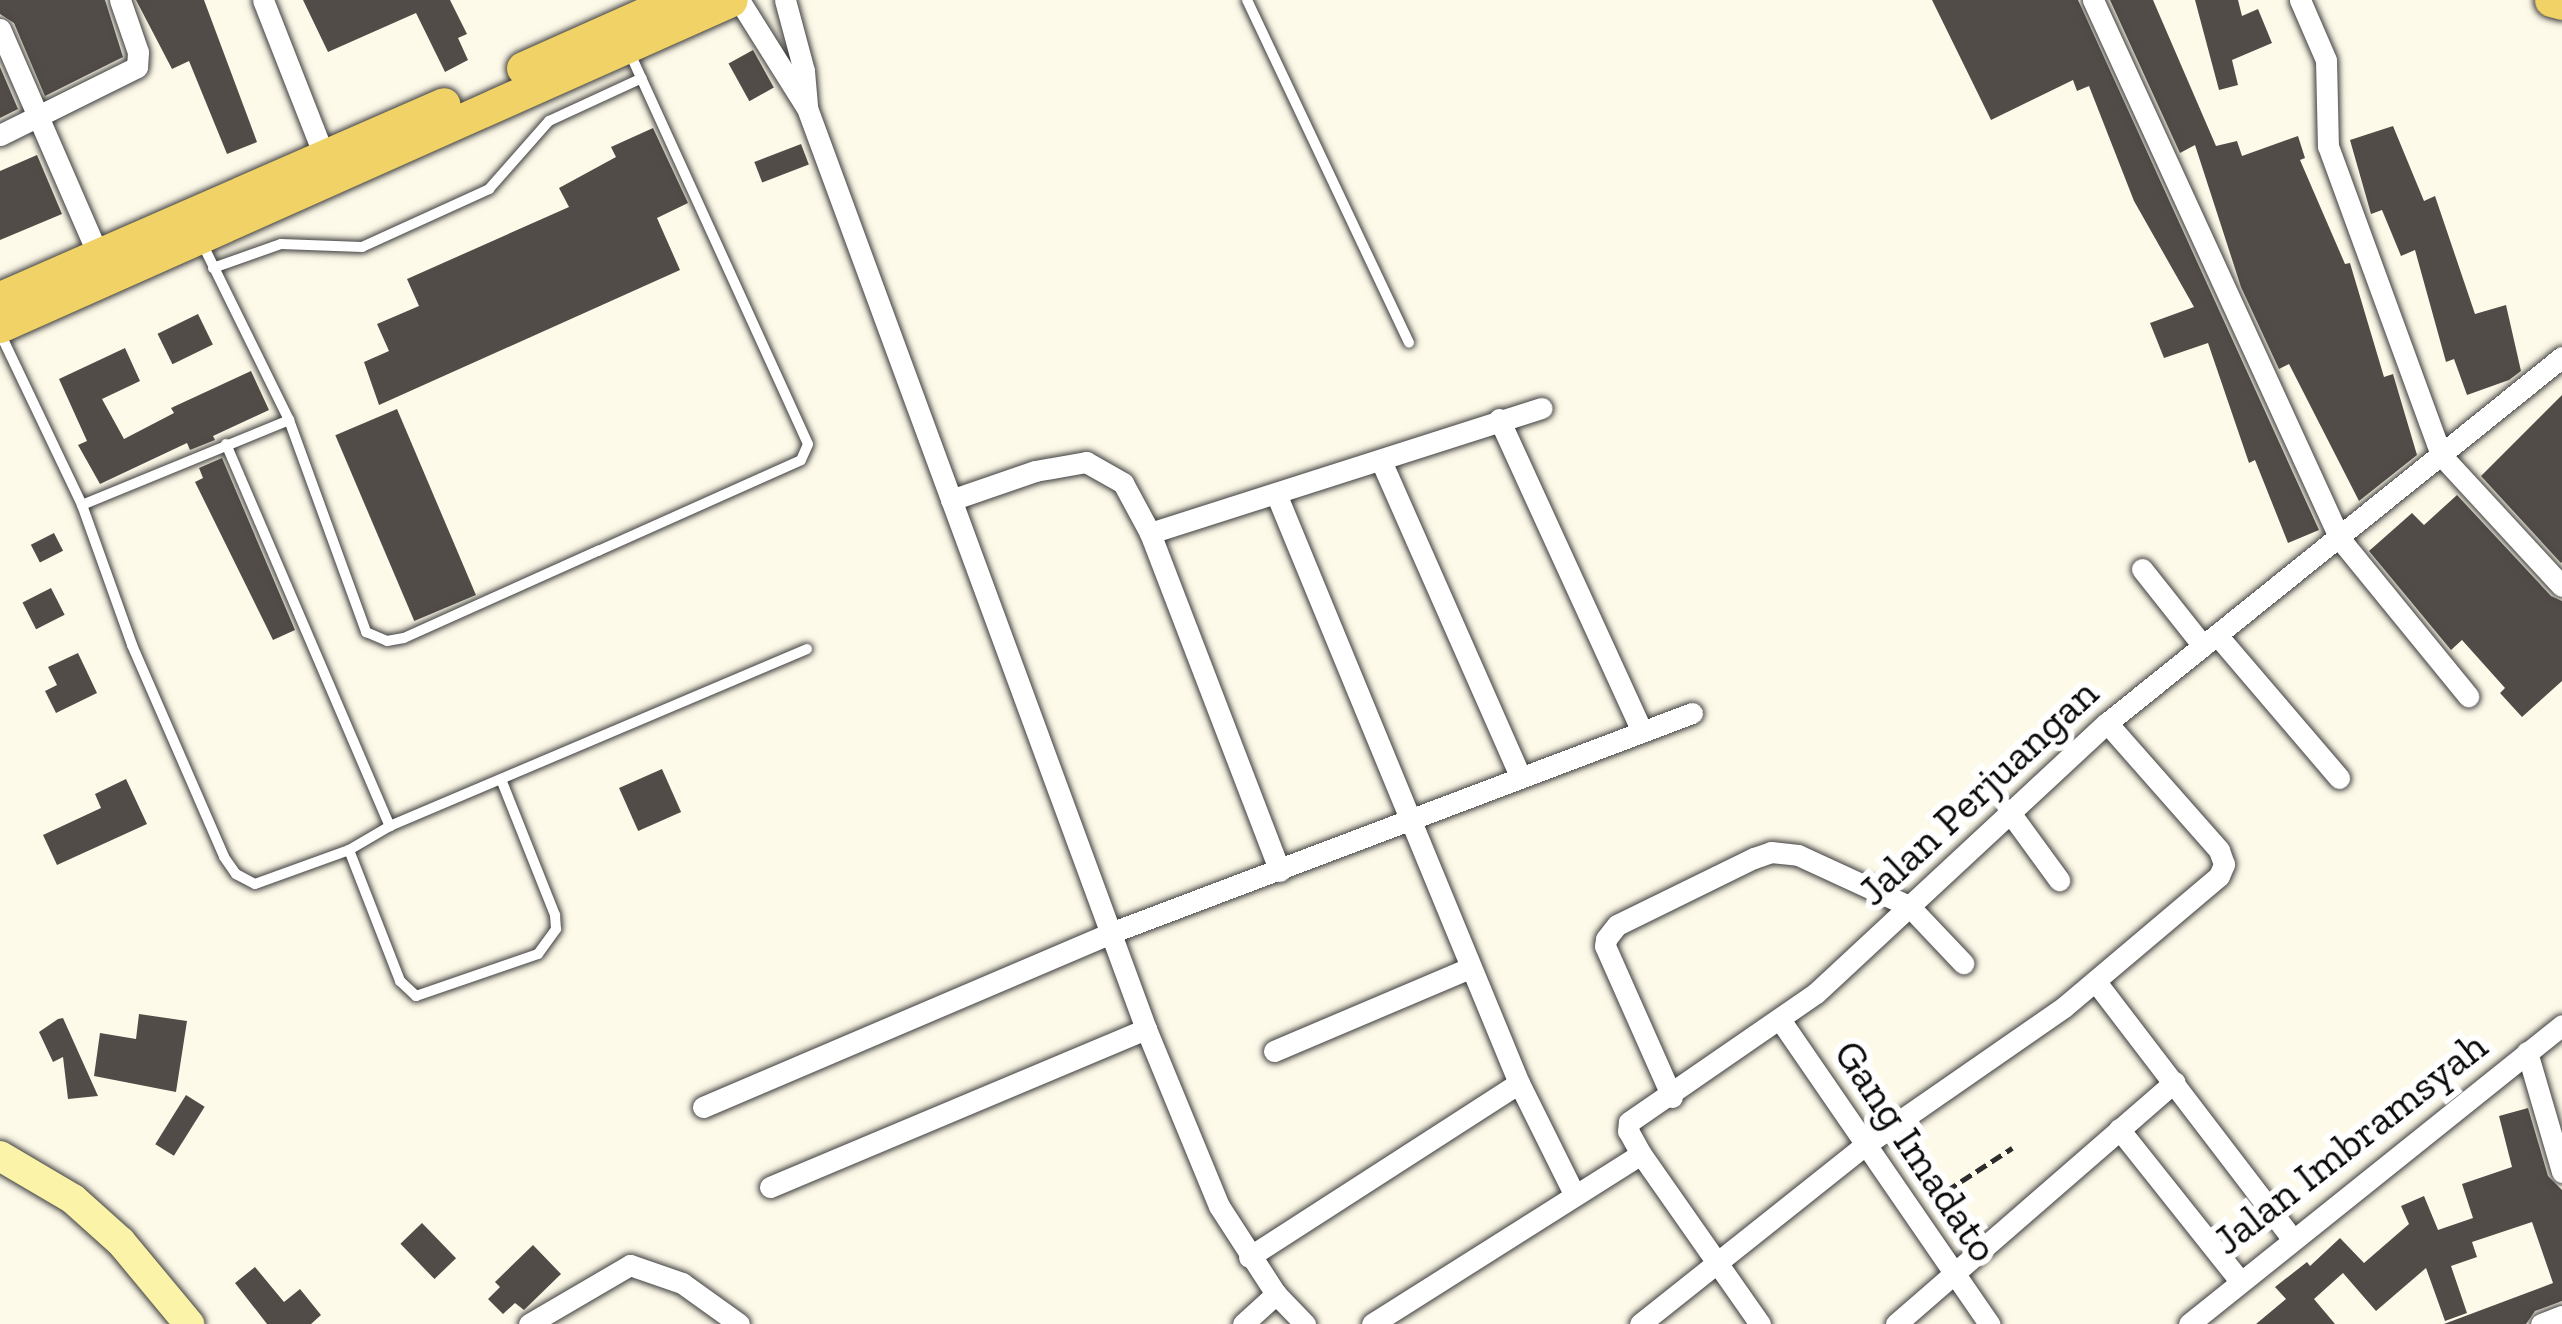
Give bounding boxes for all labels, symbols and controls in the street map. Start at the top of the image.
street label: Jalan Perjuangan [1848,668,2108,916]
street label: Jalan Imbramsyah [2203,1021,2497,1265]
street label: Gang Imadato [1823,1031,2009,1271]

